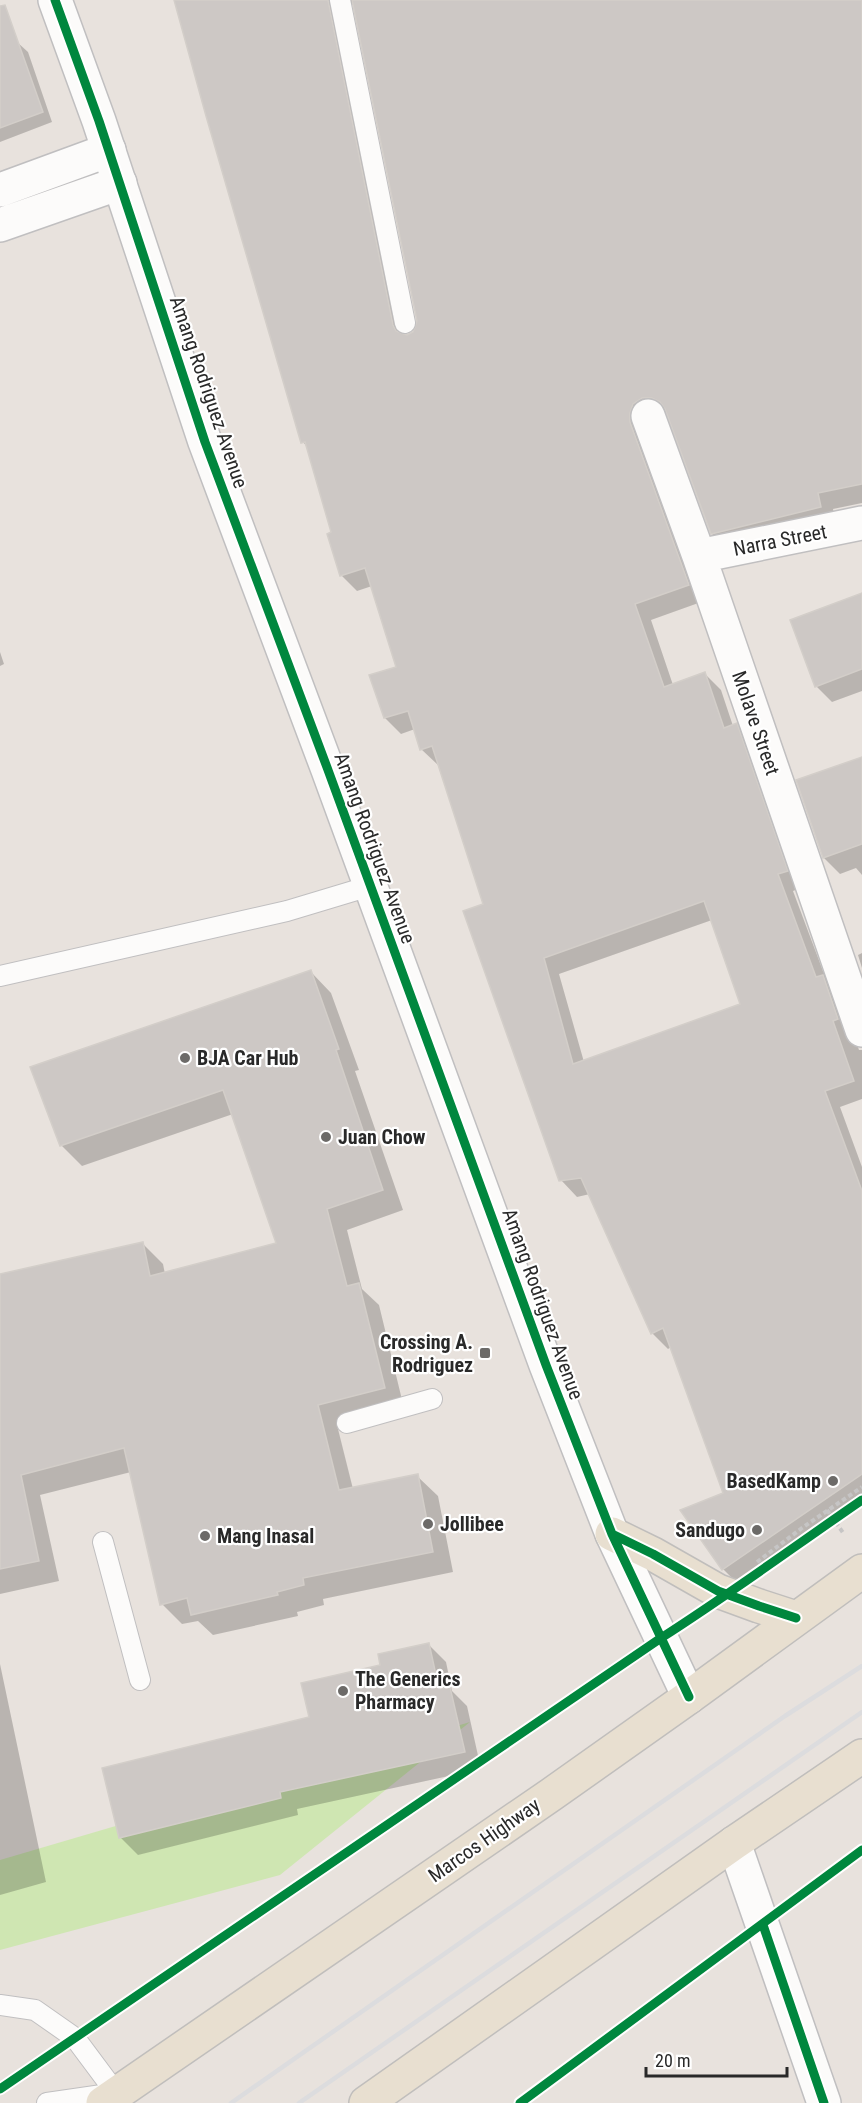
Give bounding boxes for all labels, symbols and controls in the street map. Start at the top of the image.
street label: Amang Rodriguez Avenue [165,293,253,491]
street label: Narra Street [731,519,829,561]
street label: Molave Street [727,668,785,778]
street label: Amang Rodriguez Avenue [329,749,421,947]
place label: BJA Car Hub [197,1046,299,1070]
marker: BJA Car Hub [178,1051,192,1065]
place label: Juan Chow [338,1125,426,1149]
marker: Juan Chow [319,1130,333,1144]
street label: Amang Rodriguez Avenue [497,1205,589,1403]
place label: Crossing A. Rodriguez [380,1330,473,1377]
marker: Crossing A. Rodriguez [478,1346,492,1360]
place label: BasedKamp [727,1469,821,1493]
marker: BasedKamp [826,1474,840,1488]
place label: Jollibee [440,1512,504,1536]
marker: Jollibee [421,1517,435,1531]
place label: Sandugo [675,1518,745,1542]
marker: Sandugo [750,1523,764,1537]
place label: Mang Inasal [217,1524,314,1548]
marker: Mang Inasal [198,1529,212,1543]
place label: The Generics Pharmacy [355,1667,461,1714]
marker: The Generics Pharmacy [336,1684,350,1698]
street label: Marcos Highway [424,1793,544,1887]
scale bar [646,2040,787,2078]
text: 20 m [655,2050,690,2071]

